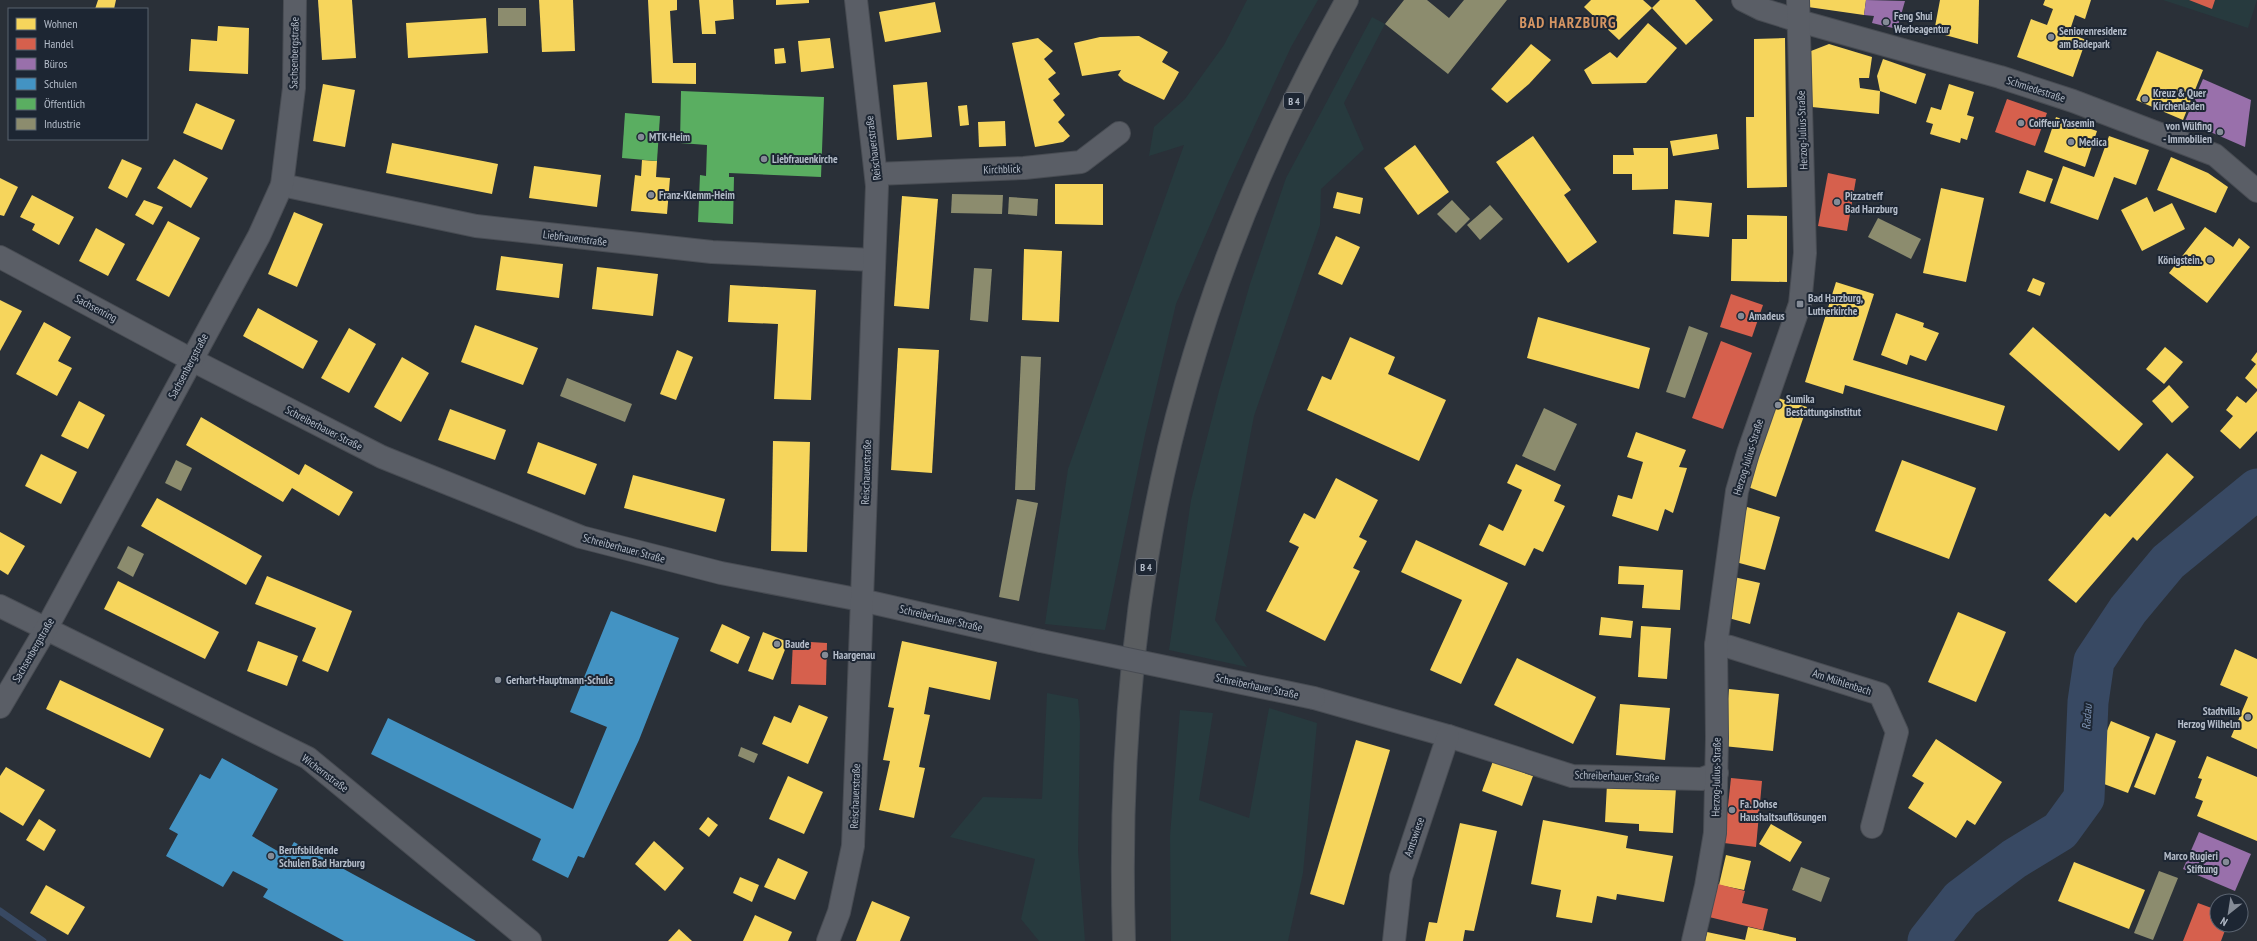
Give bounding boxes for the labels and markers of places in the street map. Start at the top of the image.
place label: Feng Shui Werbeagentur [1893,9,1950,36]
marker: Feng Shui Werbeagentur [1881,17,1891,27]
place label: Seniorenresidenz am Badepark [2059,24,2127,51]
marker: Seniorenresidenz am Badepark [2046,32,2056,42]
place label: Kreuz & Quer Kirchenladen [2153,86,2207,113]
marker: Kreuz & Quer Kirchenladen [2140,94,2150,104]
place label: Coiffeur Yasemin [2029,116,2094,130]
marker: Coiffeur Yasemin [2016,118,2026,128]
place label: von Wülfing - Immobilien [2163,119,2212,146]
marker: von Wülfing - Immobilien [2215,127,2225,137]
place label: MTK-Heim [649,130,690,144]
marker: MTK-Heim [636,132,646,142]
place label: Medica [2079,135,2107,149]
marker: Medica [2066,137,2076,147]
place label: Liebfrauenkirche [772,152,838,166]
marker: Liebfrauenkirche [759,154,769,164]
place label: Franz-Klemm-Heim [659,188,735,202]
place label: Pizzatreff Bad Harzburg [1845,189,1898,216]
marker: Franz-Klemm-Heim [646,190,656,200]
marker: Pizzatreff Bad Harzburg [1832,197,1842,207]
place label: Königstein. [2158,253,2202,267]
marker: Königstein. [2205,255,2215,265]
place label: Bad Harzburg, Lutherkirche [1808,291,1863,318]
marker: Bad Harzburg, Lutherkirche [1795,299,1805,309]
place label: Amadeus [1748,309,1785,323]
marker: Amadeus [1736,311,1746,321]
place label: Sumika Bestattungsinstitut [1786,392,1862,419]
marker: Sumika Bestattungsinstitut [1773,400,1783,410]
place label: Baude [785,637,810,651]
marker: Baude [772,639,782,649]
place label: Haargenau [833,648,875,662]
marker: Haargenau [820,650,830,660]
place label: Gerhart-Hauptmann-Schule [506,673,613,687]
marker: Gerhart-Hauptmann-Schule [493,675,503,685]
place label: Stadtvilla Herzog Wilhelm [2178,704,2240,731]
marker: Stadtvilla Herzog Wilhelm [2243,712,2253,722]
place label: Fa. Dohse Haushaltsauflösungen [1740,797,1826,824]
marker: Fa. Dohse Haushaltsauflösungen [1727,805,1737,815]
place label: Berufsbildende Schulen Bad Harzburg [279,843,365,870]
place label: Marco Rugieri Stiftung [2164,849,2219,876]
marker: Berufsbildende Schulen Bad Harzburg [266,851,276,861]
marker: Marco Rugieri Stiftung [2221,857,2231,867]

